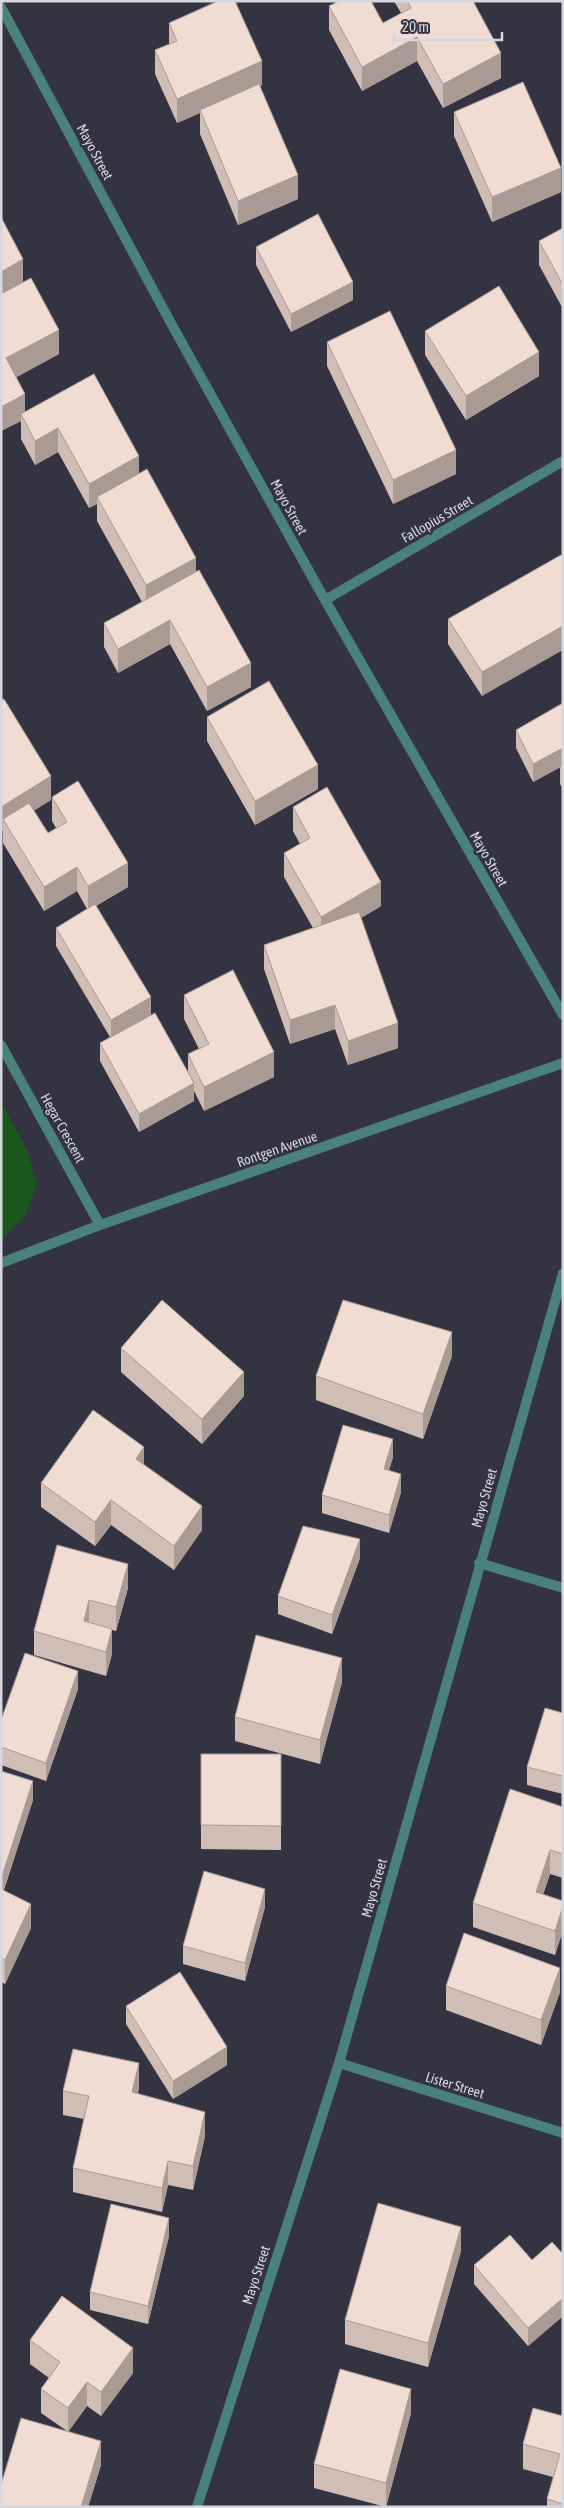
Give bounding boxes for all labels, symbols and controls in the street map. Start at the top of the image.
scale bar [394,10,502,42]
text: 20 m [402,18,429,35]
street label: Mayo Street [74,121,116,183]
street label: Mayo Street [267,477,311,537]
street label: Fallopius Street [398,492,476,546]
street label: Mayo Street [467,829,511,889]
street label: Hegar Crescent [37,1091,89,1165]
street label: Rontgen Avenue [235,1128,319,1170]
street label: Mayo Street [468,1467,500,1529]
street label: Mayo Street [358,1857,390,1919]
street label: Lister Street [424,2068,486,2102]
street label: Mayo Street [239,2244,273,2306]

